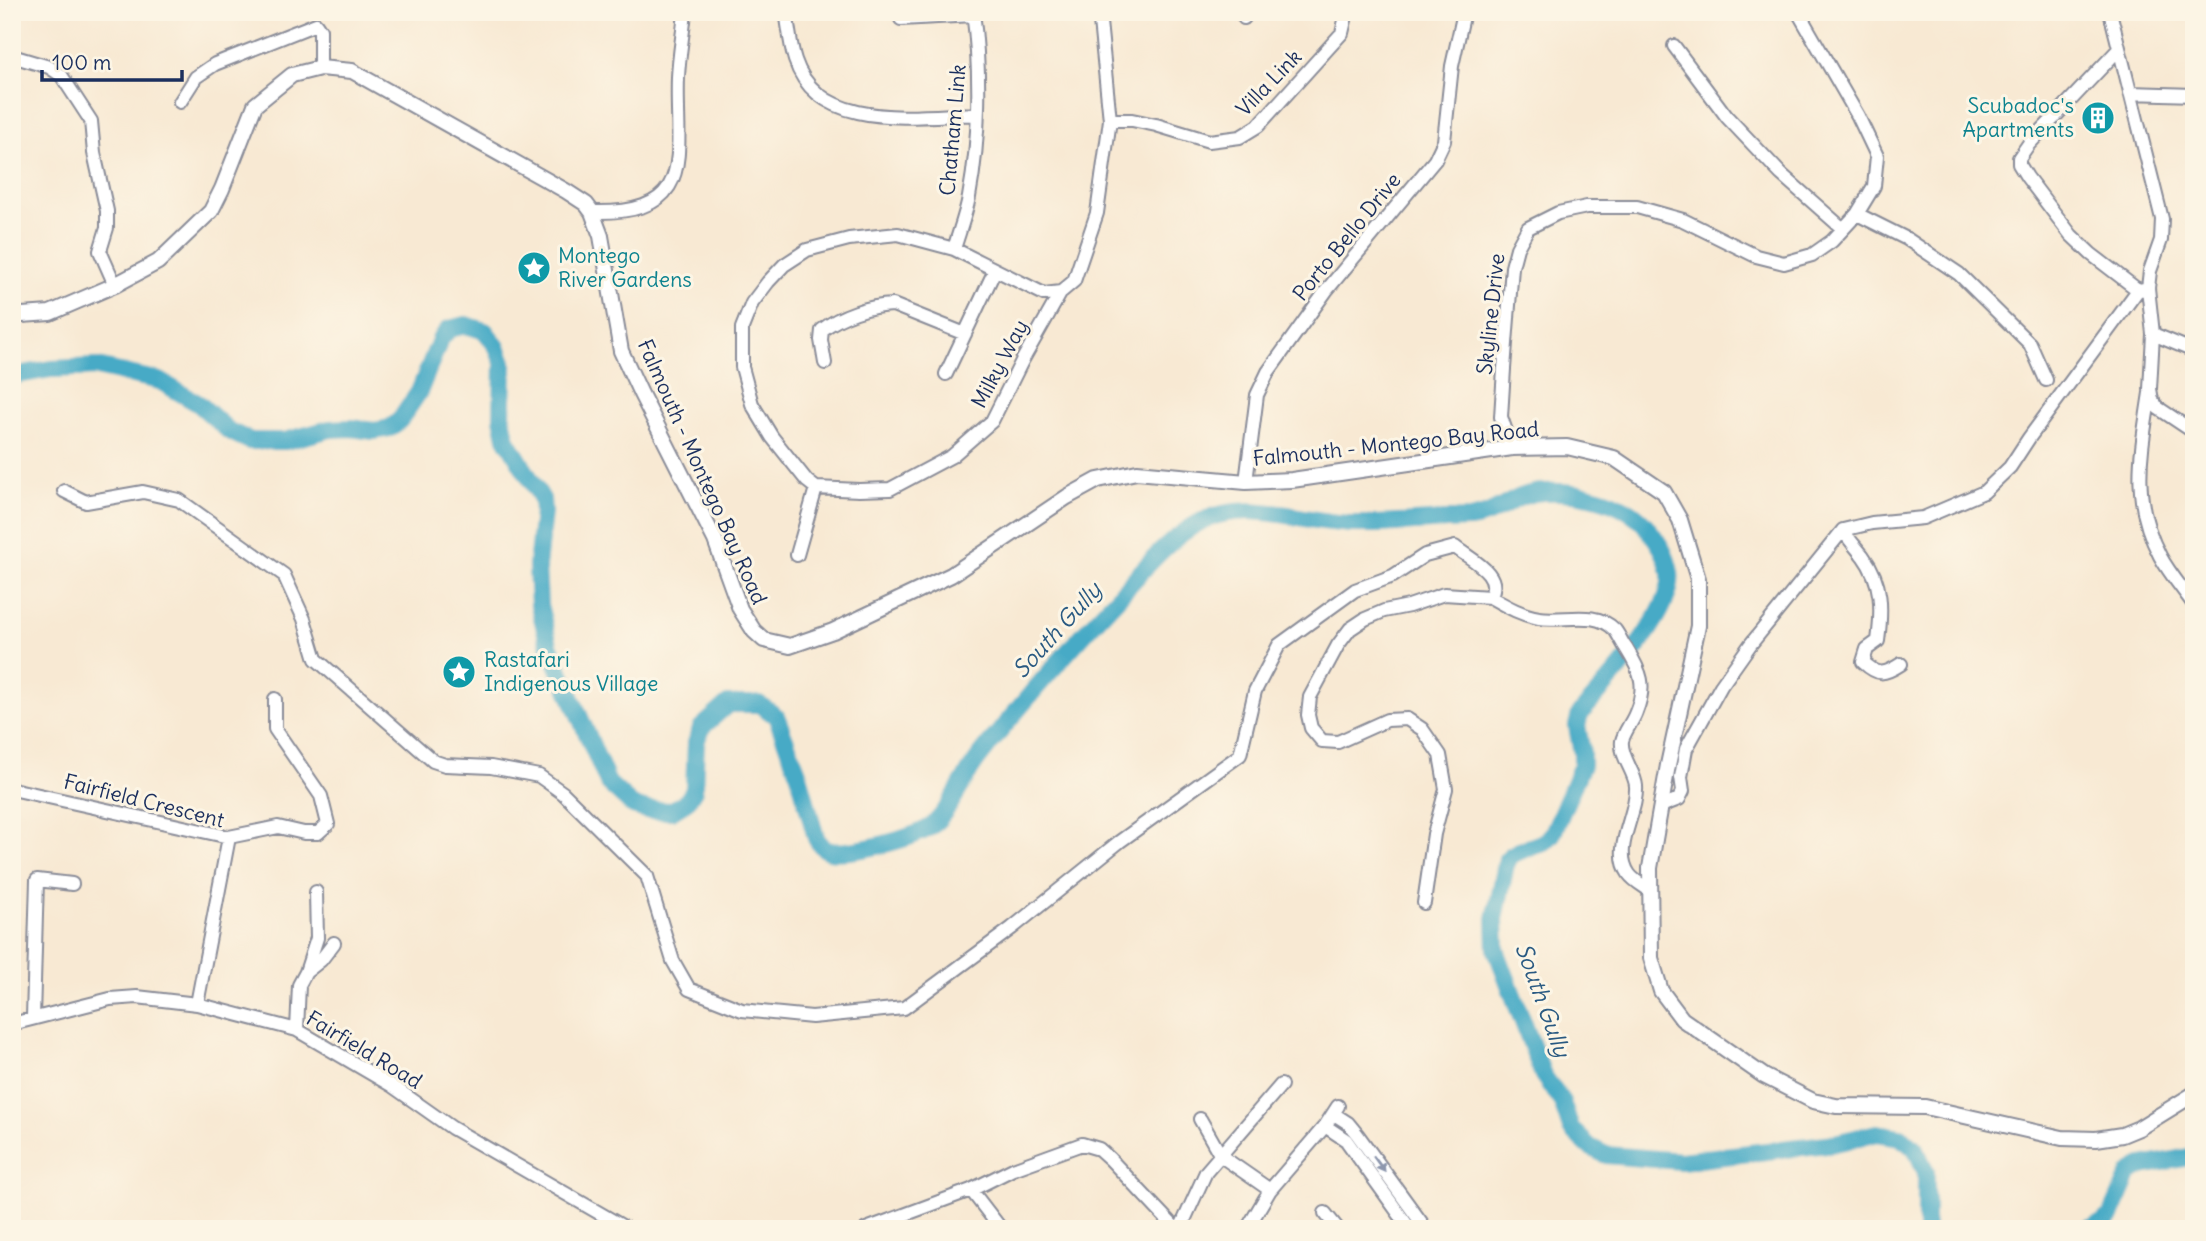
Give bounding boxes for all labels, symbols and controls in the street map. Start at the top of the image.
scale bar [42,38,182,82]
street label: Villa Link [1230,43,1307,122]
text: 100 m [52,49,111,76]
street label: Chatham Link [933,63,972,197]
place label: Scubadoc's Apartments [1963,92,2074,143]
building icon: Scubadoc's Apartments [2079,99,2117,137]
street label: Porto Bello Drive [1287,167,1407,306]
place label: Montego River Gardens [558,242,692,293]
place icon: Montego River Gardens [515,249,553,287]
street label: Skyline Drive [1471,252,1510,376]
street label: Milky Way [965,315,1034,413]
street label: Falmouth - Montego Bay Road [632,335,773,609]
street label: Falmouth - Montego Bay Road [1252,415,1540,472]
water label: South Gully [1006,574,1109,684]
place label: Rastafari Indigenous Village [484,646,658,697]
place icon: Rastafari Indigenous Village [440,653,478,691]
street label: Fairfield Crescent [61,768,227,833]
water label: South Gully [1509,939,1578,1063]
street label: Fairfield Road [301,1004,427,1095]
one-way arrow [1372,1155,1386,1173]

